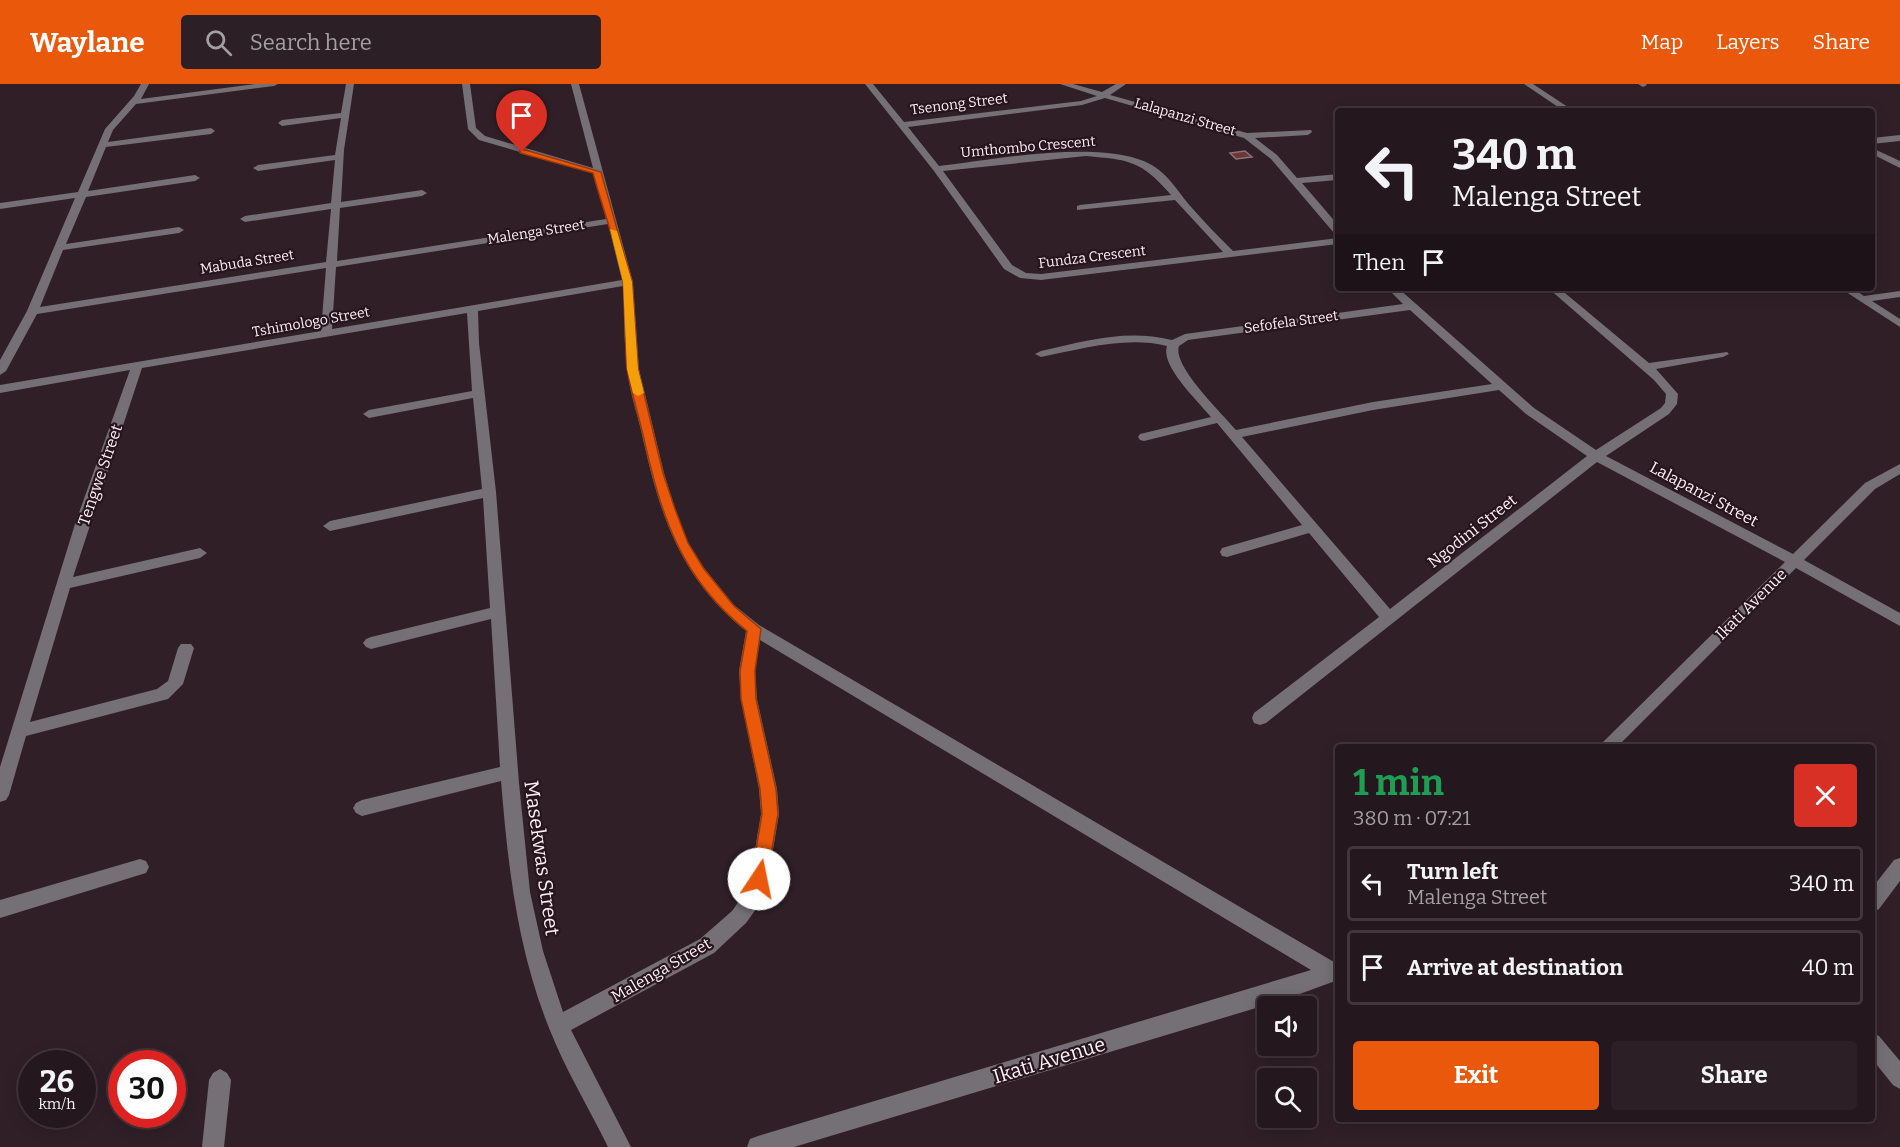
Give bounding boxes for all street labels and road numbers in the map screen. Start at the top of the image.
street label: Tsenong Street [909,90,1009,118]
street label: Lalapanzi Street [1132,94,1238,140]
street label: Umthombo Crescent [960,133,1096,161]
street label: Malenga Street [486,216,586,248]
street label: Fundza Crescent [1037,242,1147,272]
street label: Mabuda Street [199,246,295,278]
street label: Tshimologo Street [251,303,371,341]
street label: Sefofela Street [1243,307,1339,337]
street label: Tengwe Street [74,422,126,528]
street label: Lalapanzi Street [1647,457,1762,531]
street label: Ngodini Street [1424,490,1521,572]
street label: Ikati Avenue [1711,564,1791,644]
street label: Masekwas Street [519,779,565,937]
street label: Malenga Street [608,934,714,1006]
street label: Ikati Avenue [990,1032,1108,1088]

